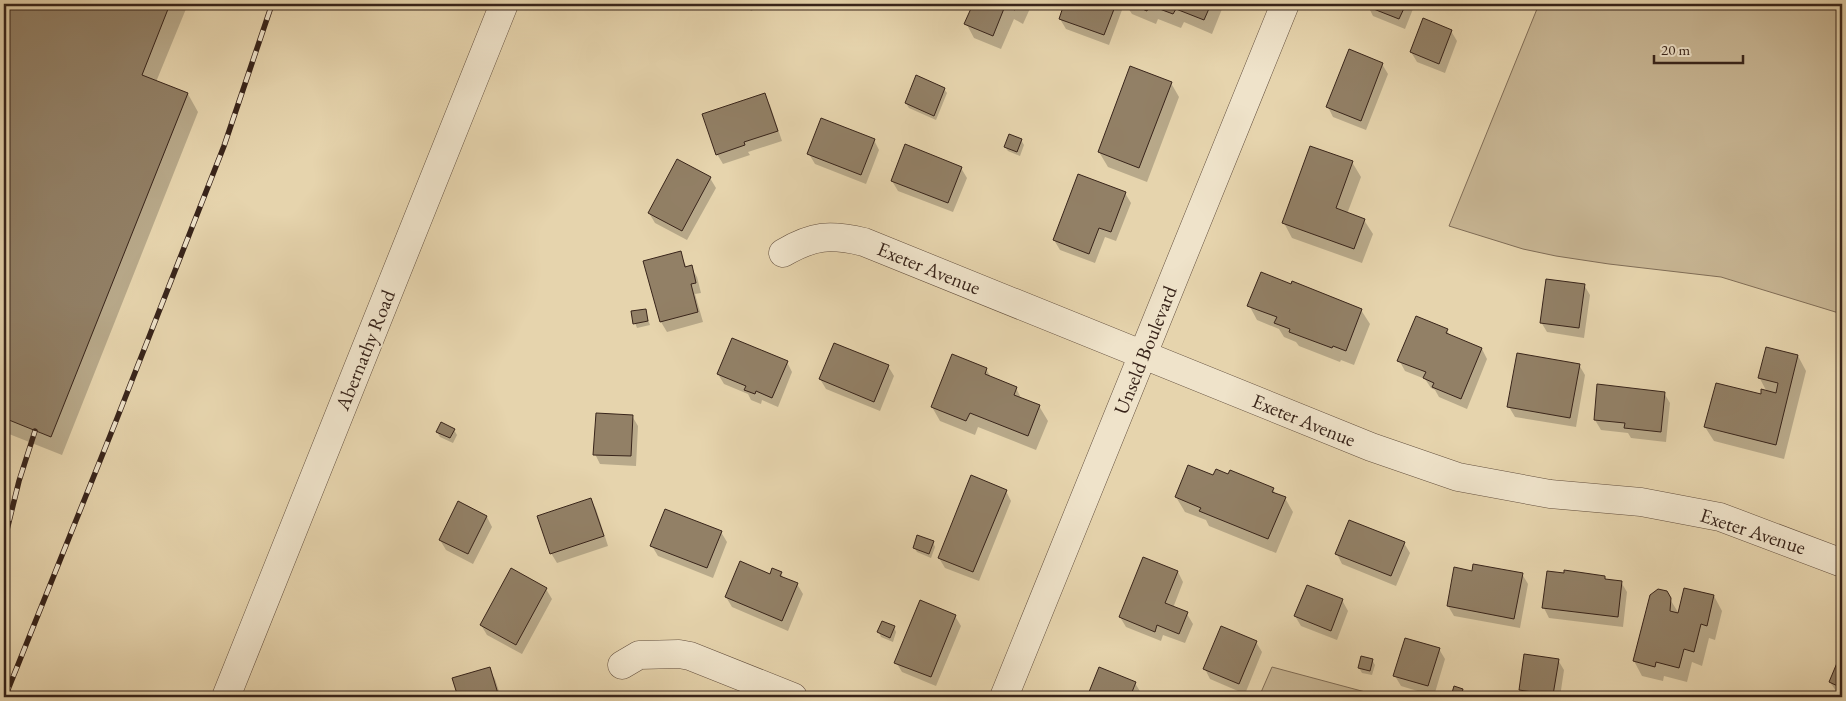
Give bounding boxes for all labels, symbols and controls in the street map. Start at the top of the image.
scale bar [1654,32,1742,64]
text: 20 m [1661,40,1690,59]
street label: Exeter Avenue [873,235,985,301]
street label: Unseld Boulevard [1107,281,1183,418]
street label: Abernathy Road [329,285,401,415]
street label: Exeter Avenue [1248,387,1360,453]
street label: Exeter Avenue [1697,502,1809,560]

